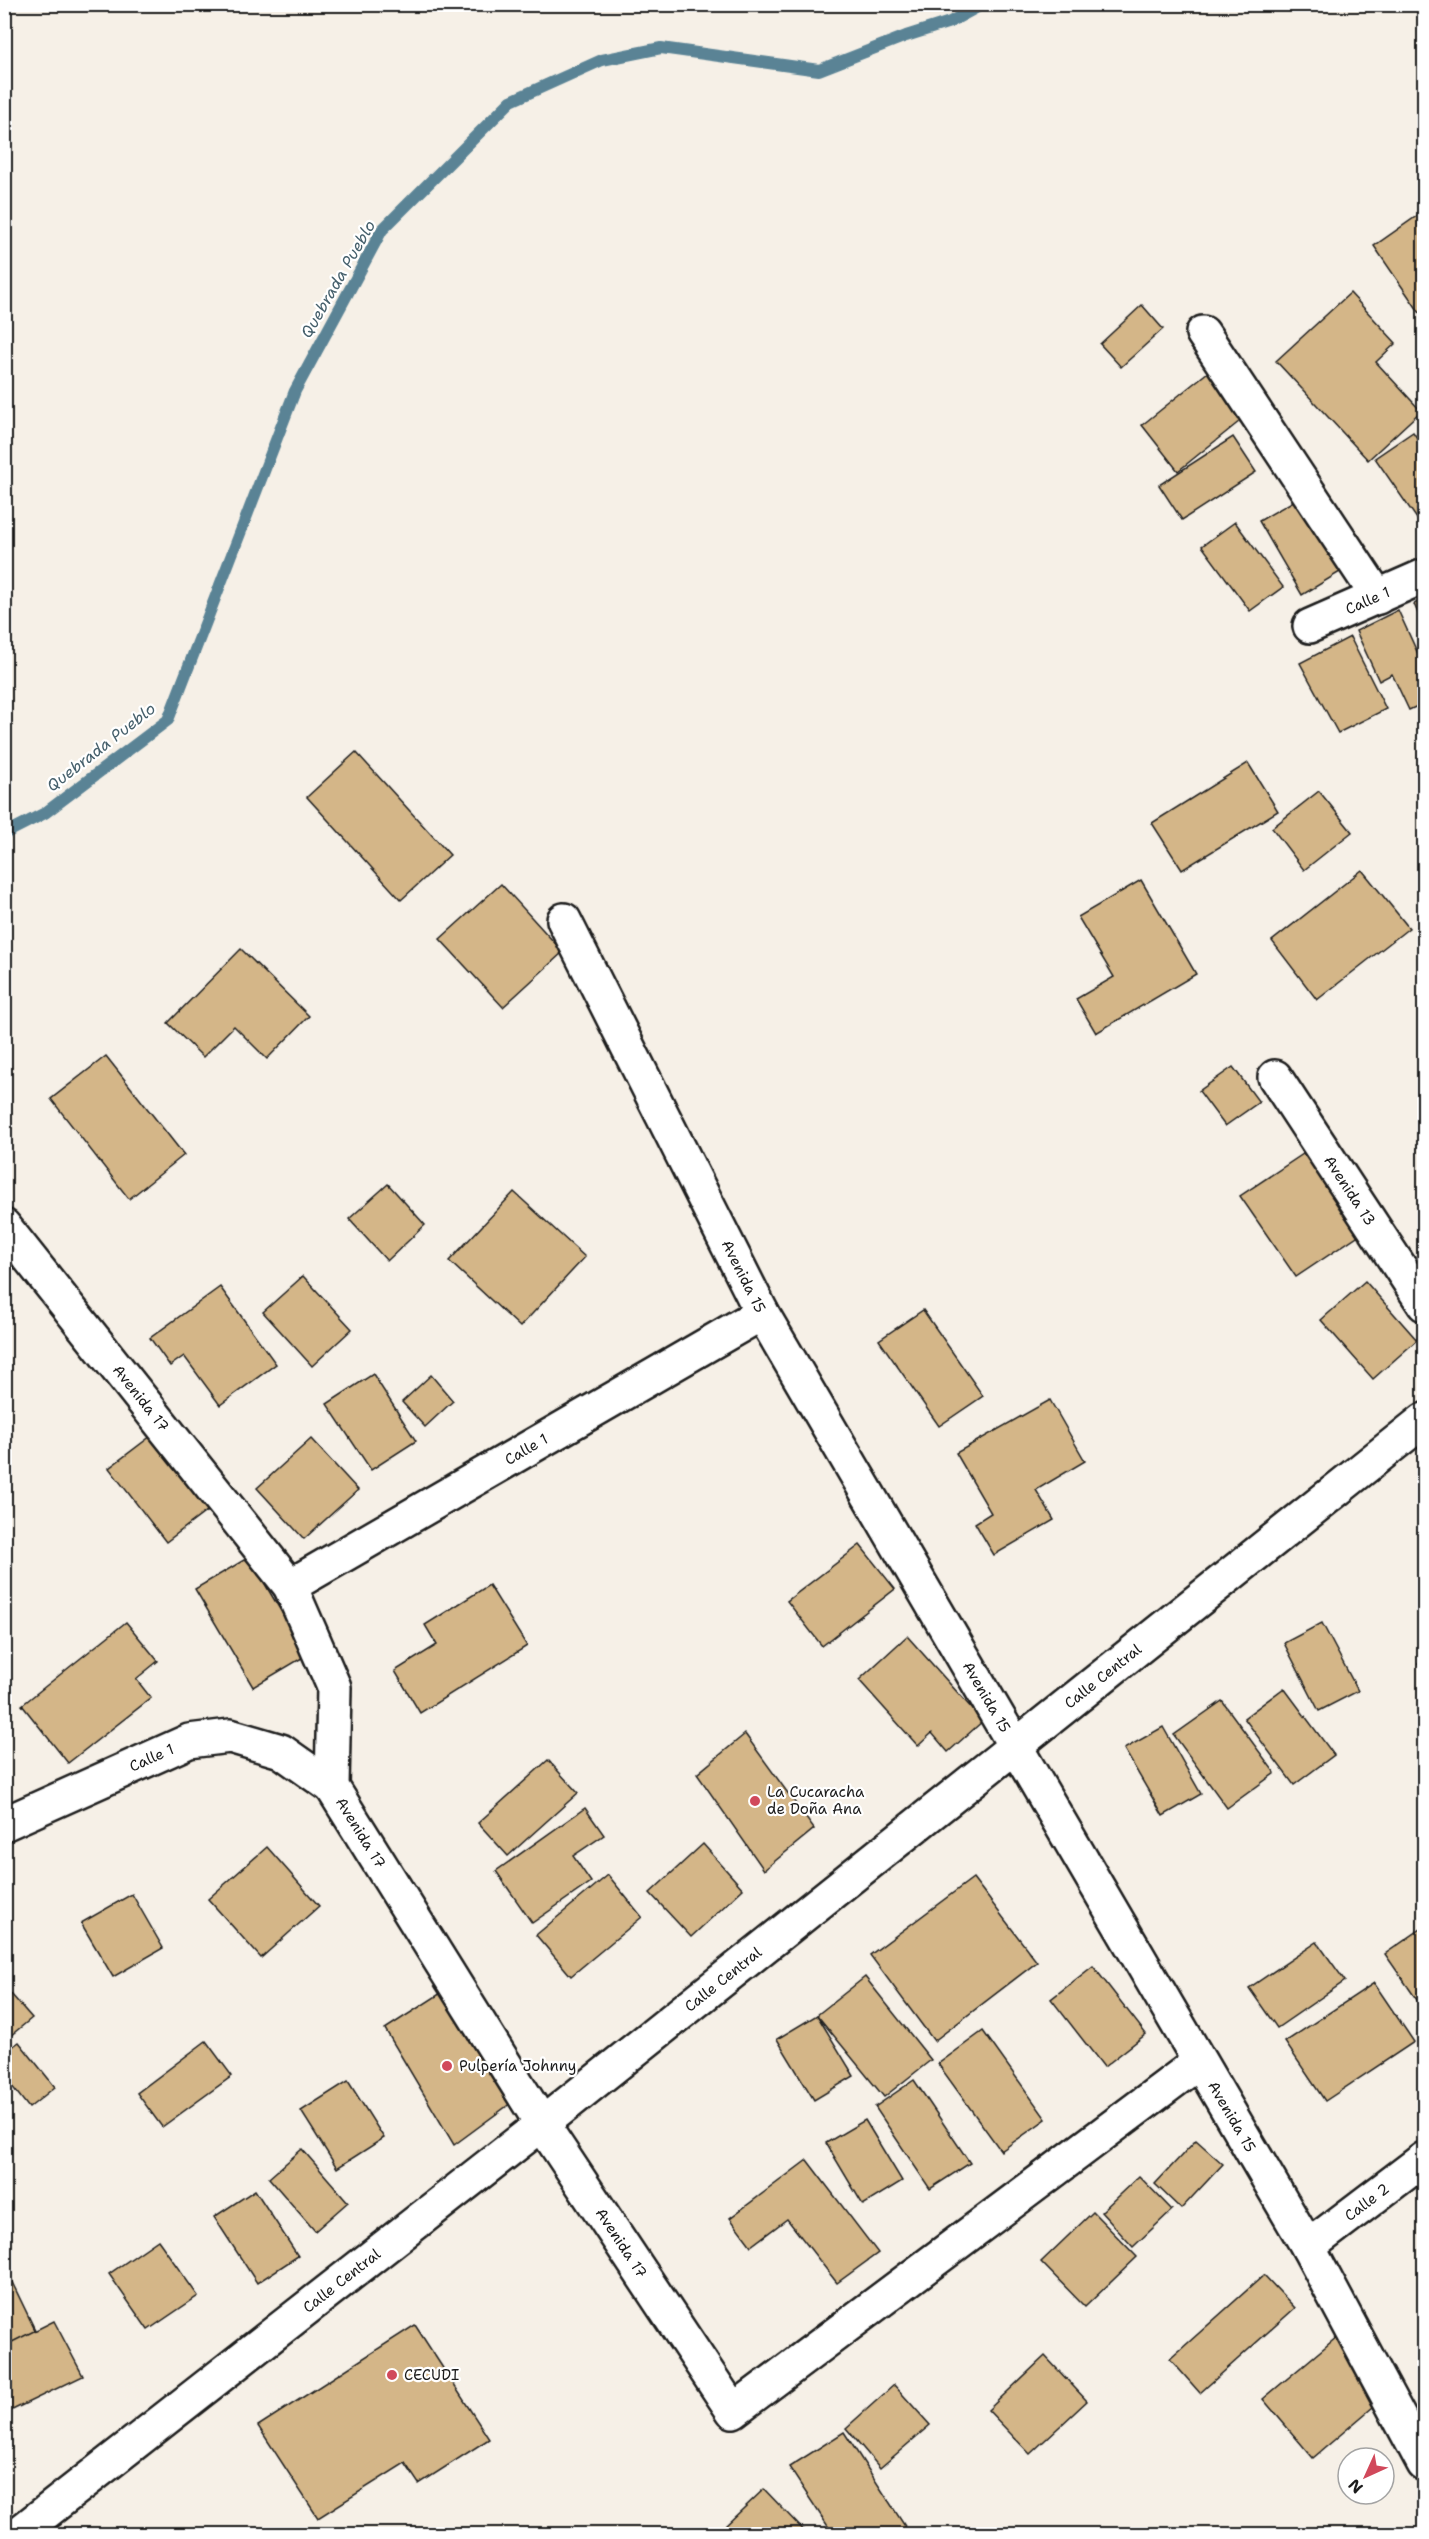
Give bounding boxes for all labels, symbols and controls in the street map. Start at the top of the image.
water label: Quebrada Pueblo [296,216,380,342]
street label: Calle 1 [1342,582,1393,619]
water label: Quebrada Pueblo [42,698,160,796]
street label: Avenida 13 [1319,1152,1380,1230]
street label: Avenida 15 [717,1236,770,1316]
street label: Avenida 17 [108,1361,174,1436]
street label: Calle 1 [501,1429,552,1470]
street label: Calle Central [1060,1639,1146,1713]
street label: Avenida 15 [958,1658,1015,1736]
street label: Calle 1 [126,1739,177,1776]
place label: La Cucaracha de Doña Ana [767,1782,865,1819]
street label: Avenida 17 [331,1794,390,1872]
marker: La Cucaracha de Doña Ana [748,1794,762,1808]
street label: Calle Central [680,1942,766,2016]
place label: Pulpería Johnny [459,2056,576,2076]
marker: Pulpería Johnny [440,2059,454,2073]
street label: Avenida 15 [1203,2077,1260,2156]
street label: Calle 2 [1340,2179,1393,2226]
street label: Avenida 17 [591,2204,652,2282]
street label: Calle Central [299,2244,385,2317]
place label: CECUDI [404,2365,459,2385]
marker: CECUDI [385,2368,399,2382]
north arrow [1336,2446,1396,2506]
text: N [1344,2474,1368,2498]

